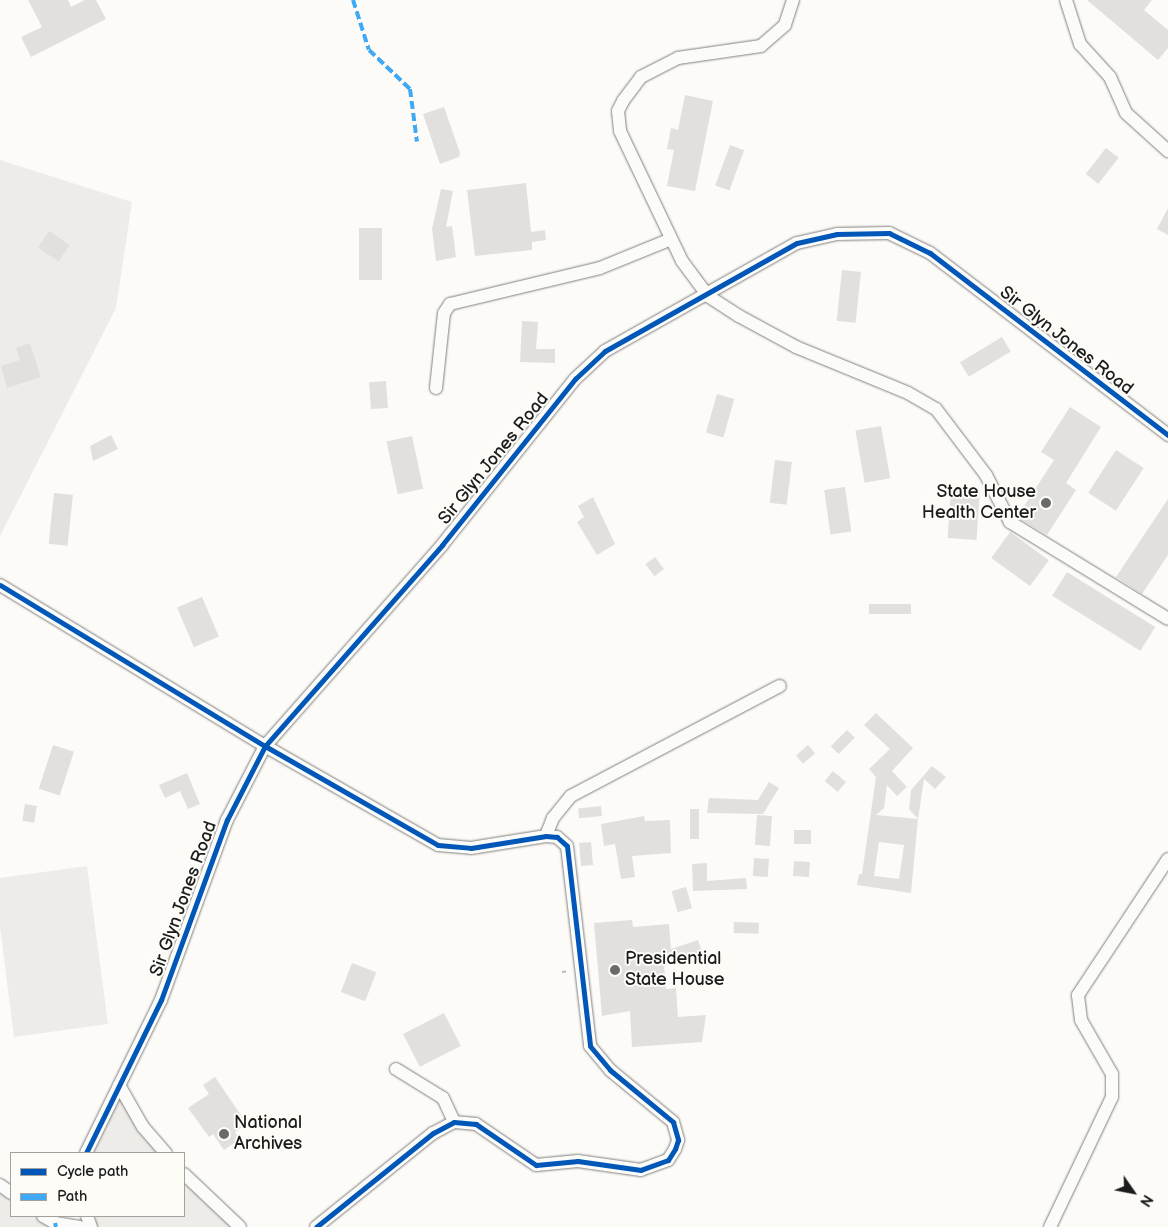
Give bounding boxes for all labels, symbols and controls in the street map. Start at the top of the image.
street label: Sir Glyn Jones Road [995,282,1137,400]
street label: Sir Glyn Jones Road [434,388,554,530]
place label: State House Health Center [922,482,1036,524]
marker: State House Health Center [1040,497,1052,509]
street label: Sir Glyn Jones Road [146,818,222,980]
place label: Presidential State House [625,949,724,992]
marker: Presidential State House [609,964,621,976]
place label: National Archives [234,1113,302,1156]
marker: National Archives [218,1128,230,1140]
legend [10,1152,185,1217]
text: Cycle path [57,1162,128,1181]
north arrow [1108,1167,1158,1217]
text: Path [57,1187,87,1206]
text: N [1136,1191,1156,1209]

